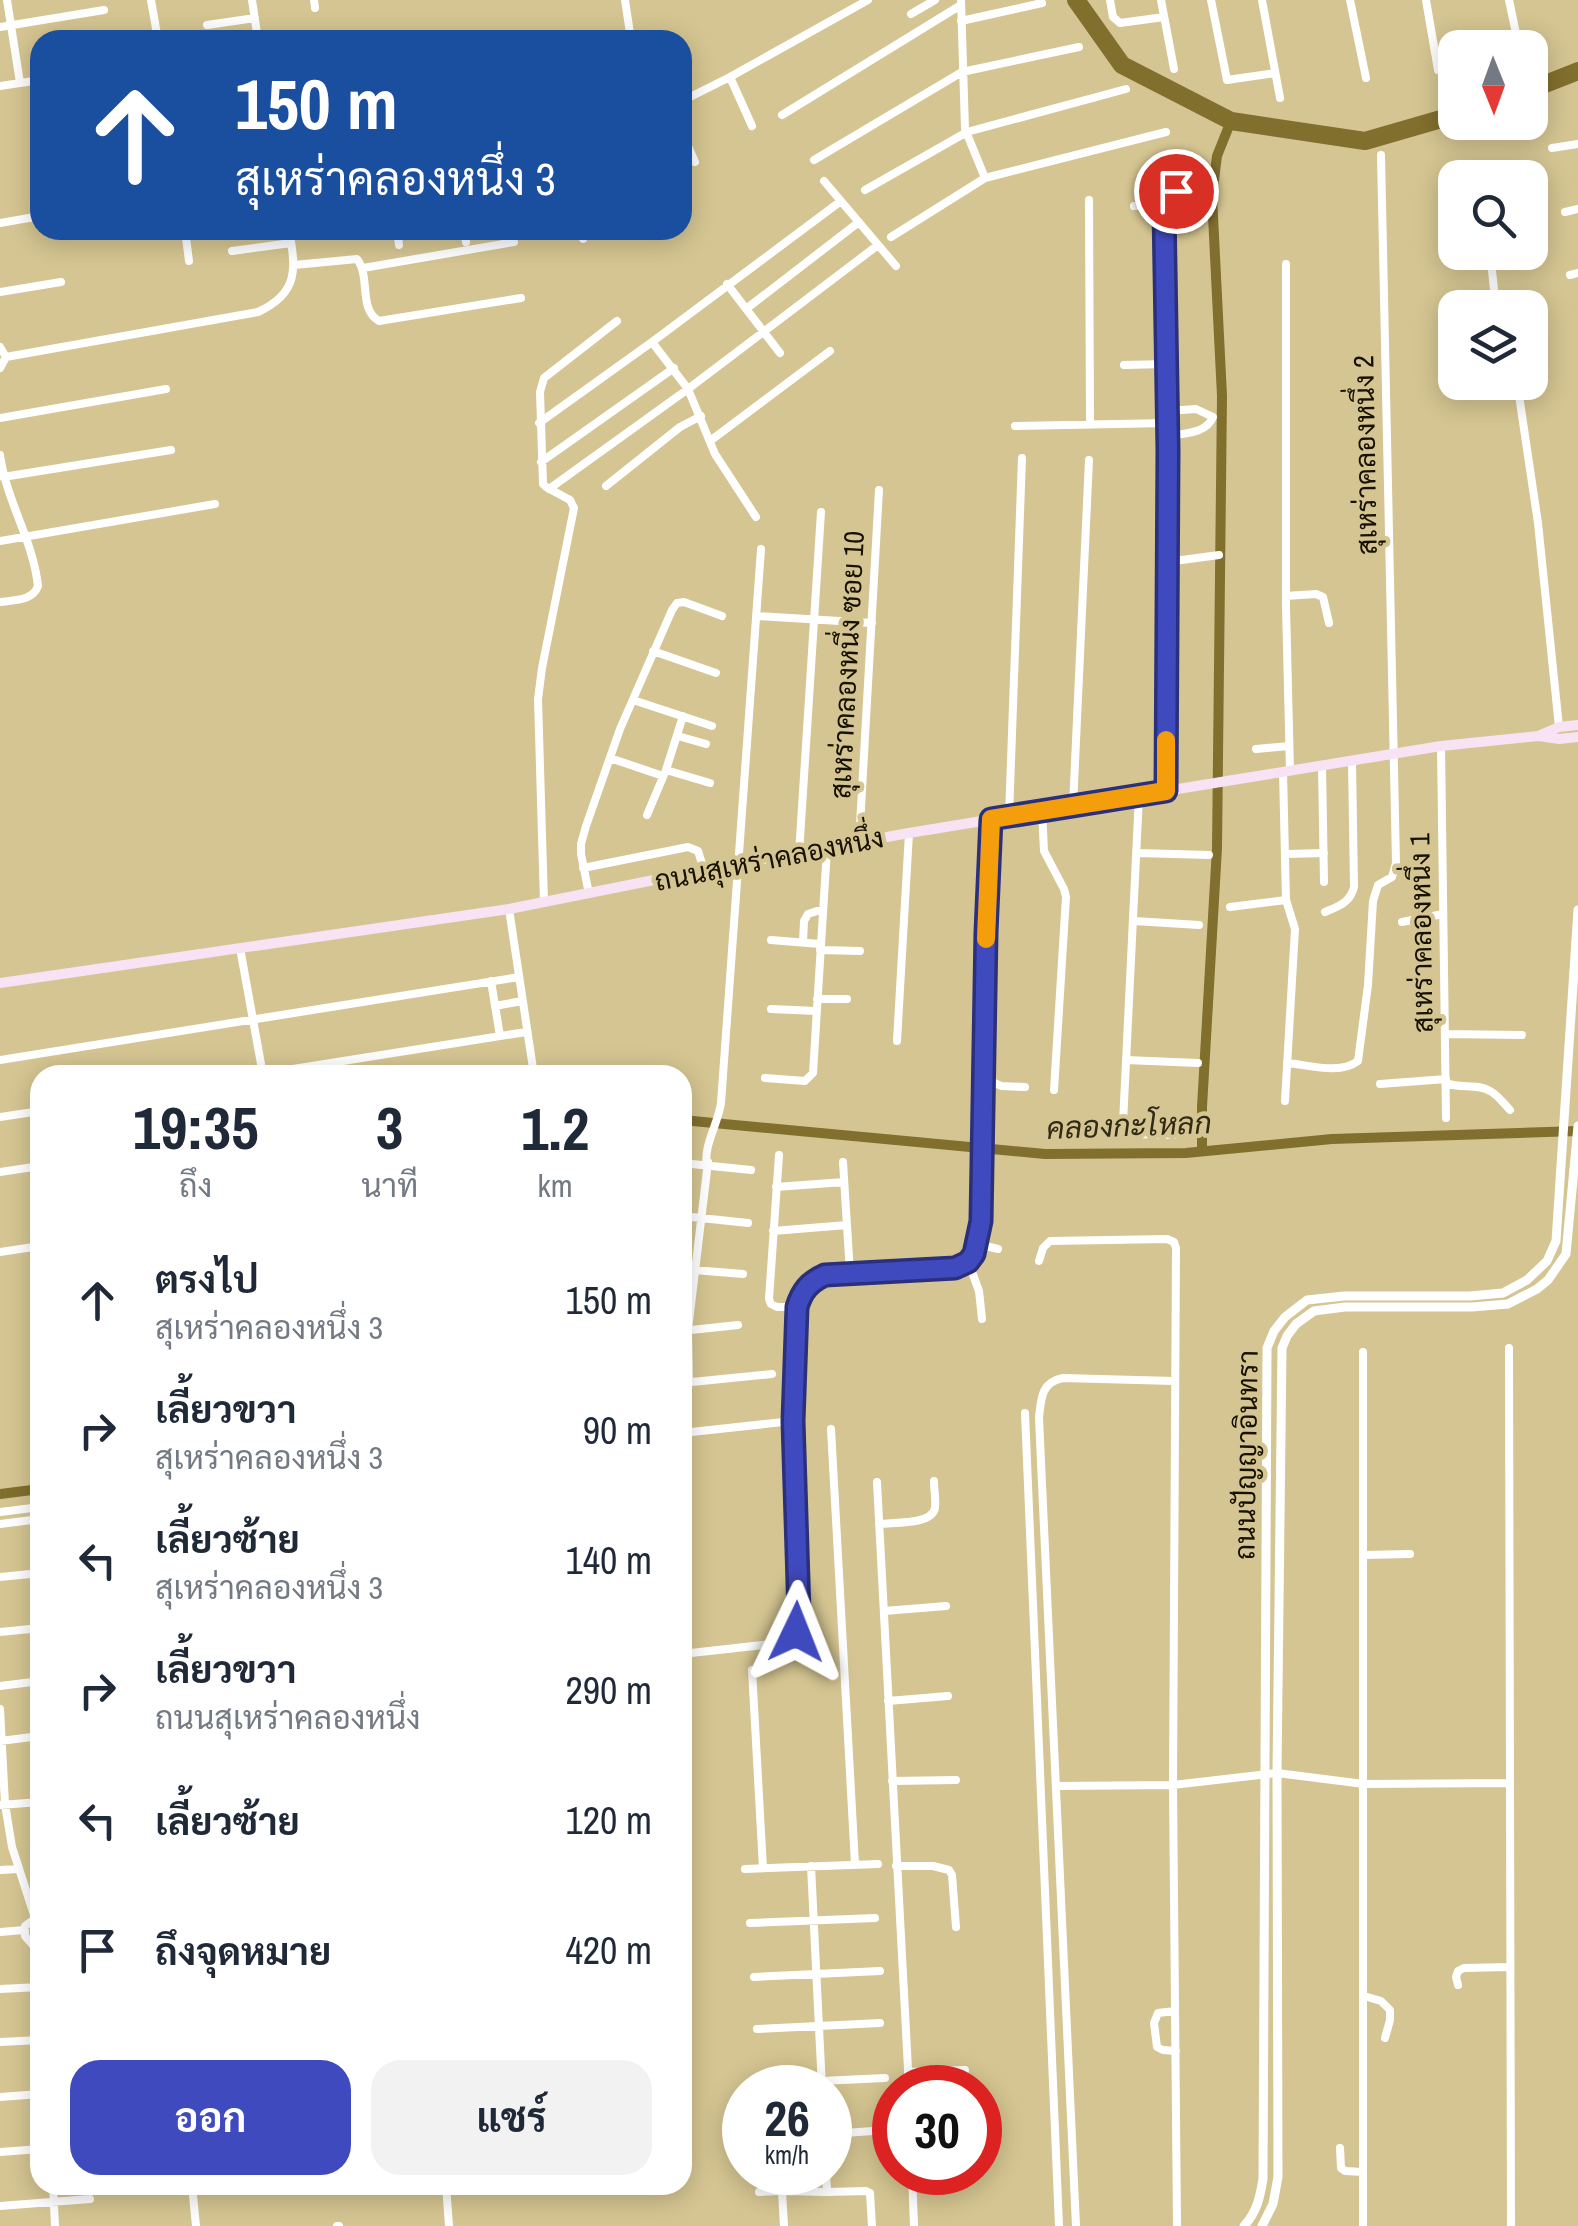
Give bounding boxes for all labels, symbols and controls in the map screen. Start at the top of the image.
north arrow [1438,30,1548,140]
map controls [1438,30,1548,400]
text: 150 m [235,57,398,151]
icon: ahead [70,70,200,200]
text: สุเหร่าคลองหนึ่ง 3 [235,148,556,209]
pin [1134,149,1219,234]
button: search [1438,160,1548,270]
icon: arrive [1149,164,1204,219]
button: layers [1438,290,1548,400]
street label: สุเหร่าคลองหนึ่ง 2 [1339,355,1387,555]
street label: สุเหร่าคลองหนึ่ง ซอย 10 [816,530,874,800]
street label: ถนนสุเหร่าคลองหนึ่ง [650,813,887,901]
street label: สุเหร่าคลองหนึ่ง 1 [1395,833,1443,1033]
text: 19:35 [133,1087,259,1168]
text: 3 [376,1087,403,1168]
text: 1.2 [521,1088,589,1169]
water label: คลองกะโหลก [1046,1102,1212,1148]
text: ถึง [179,1164,212,1207]
text: นาที [361,1164,418,1207]
text: km [538,1164,573,1207]
text: ตรงไป [155,1254,259,1305]
icon: ahead [70,1273,125,1328]
text: 150 m [565,1275,652,1326]
text: สุเหร่าคลองหนึ่ง 3 [155,1306,383,1349]
street label: ถนนปัญญาอินทรา [1225,1350,1267,1560]
text: เลี้ยวขวา [155,1384,297,1435]
icon: right [70,1403,125,1458]
text: 90 m [583,1405,652,1456]
text: สุเหร่าคลองหนึ่ง 3 [155,1436,383,1479]
text: เลี้ยวซ้าย [155,1514,300,1565]
icon: left [70,1533,125,1588]
text: 140 m [565,1535,652,1586]
text: สุเหร่าคลองหนึ่ง 3 [155,1566,383,1609]
position arrow [744,1580,848,1684]
text: เลี้ยวขวา [155,1644,297,1695]
icon: right [70,1663,125,1718]
text: 290 m [565,1665,652,1716]
text: ถนนสุเหร่าคลองหนึ่ง [155,1696,421,1739]
icon: left [70,1793,125,1848]
text: 120 m [565,1795,652,1846]
text: เลี้ยวซ้าย [155,1796,300,1847]
icon: arrive [70,1923,125,1978]
text: 420 m [565,1925,652,1976]
text: ถึงจุดหมาย [155,1926,331,1977]
button: ออก [70,2060,351,2175]
button: แชร์ [371,2060,652,2175]
speed limit sign: 30 [872,2065,1002,2195]
text: 26 [764,2084,810,2152]
text: km/h [765,2138,809,2172]

